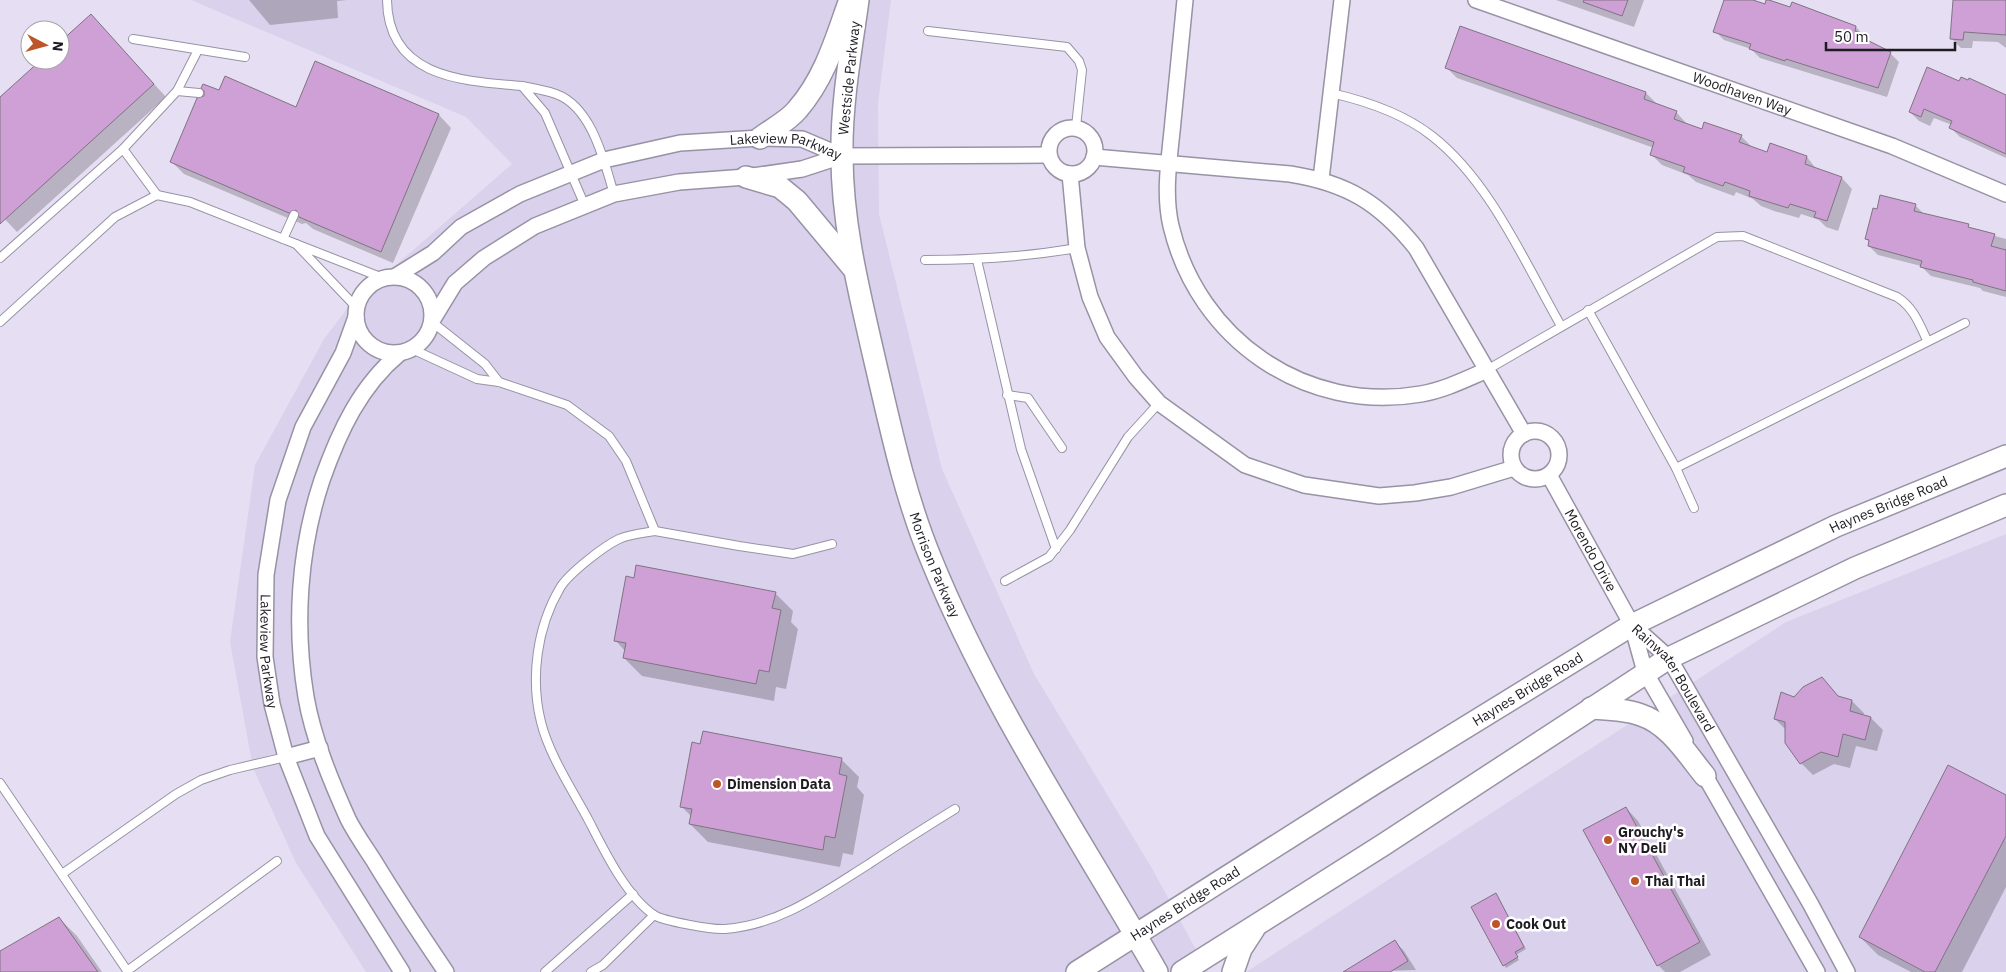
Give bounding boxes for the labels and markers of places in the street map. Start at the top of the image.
place label: Dimension Data [727,775,831,793]
marker: Dimension Data [711,778,723,790]
place label: Grouchy's NY Deli [1618,823,1684,857]
marker: Grouchy's NY Deli [1602,834,1614,846]
place label: Thai Thai [1645,872,1705,890]
marker: Thai Thai [1629,875,1641,887]
place label: Cook Out [1506,915,1566,933]
marker: Cook Out [1490,918,1502,930]

